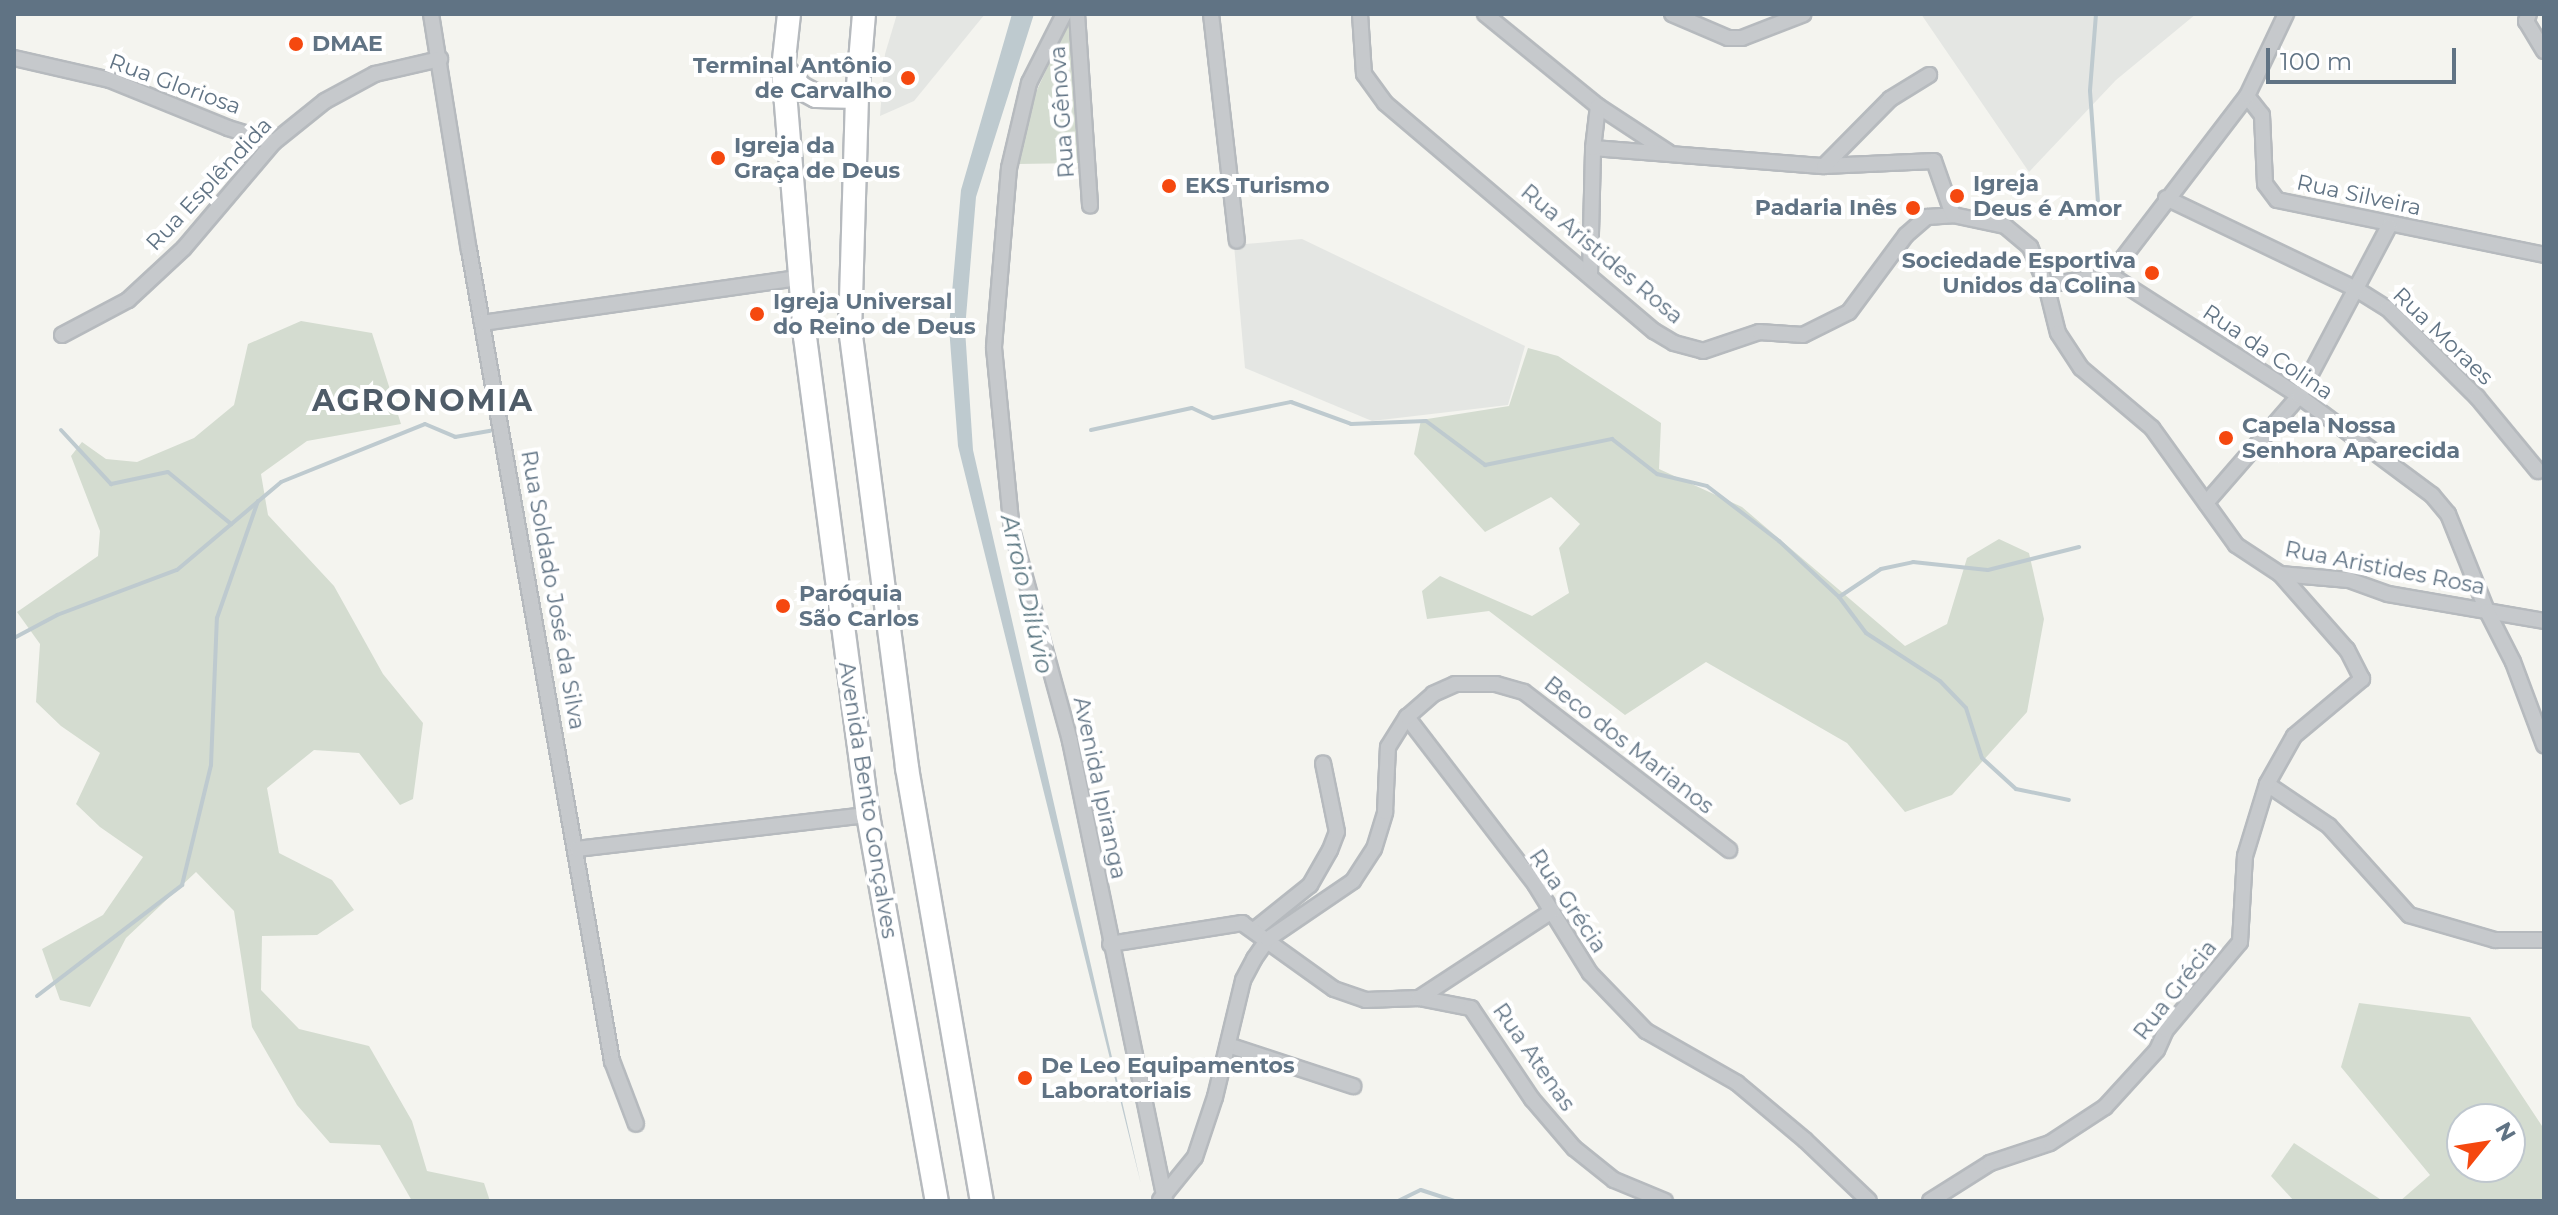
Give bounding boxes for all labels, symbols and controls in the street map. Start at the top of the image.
place label: DMAE [312,31,383,57]
scale bar [2270,32,2460,82]
marker: DMAE [287,35,305,53]
street label: Rua Gênova [1044,45,1080,179]
text: 100 m [2280,47,2352,76]
street label: Rua Gloriosa [106,48,244,120]
place label: Terminal Antônio de Carvalho [693,52,892,104]
marker: Terminal Antônio de Carvalho [899,69,917,87]
street label: Rua Esplêndida [141,112,277,256]
place label: Igreja da Graça de Deus [734,132,900,184]
marker: Igreja da Graça de Deus [709,149,727,167]
street label: Rua Silveira [2294,169,2424,221]
place label: Igreja Deus é Amor [1973,170,2122,222]
place label: EKS Turismo [1185,173,1330,199]
marker: EKS Turismo [1160,177,1178,195]
street label: Rua Aristides Rosa [1516,178,1688,330]
marker: Igreja Deus é Amor [1948,187,1966,205]
place label: Padaria Inês [1755,195,1897,221]
marker: Padaria Inês [1904,199,1922,217]
place label: Sociedade Esportiva Unidos da Colina [1902,247,2136,298]
marker: Sociedade Esportiva Unidos da Colina [2143,264,2161,282]
street label: Rua Moraes [2387,282,2499,390]
place label: Igreja Universal do Reino de Deus [773,288,976,340]
street label: Rua da Colina [2198,299,2338,405]
marker: Igreja Universal do Reino de Deus [748,305,766,323]
district label: AGRONOMIA [312,383,534,419]
place label: Capela Nossa Senhora Aparecida [2242,412,2460,464]
marker: Capela Nossa Senhora Aparecida [2217,429,2235,447]
street label: Rua Soldado José da Silva [515,448,591,732]
water label: Arroio Dilúvio [995,512,1059,676]
street label: Rua Aristides Rosa [2283,536,2487,600]
place label: Paróquia São Carlos [799,580,919,632]
marker: Paróquia São Carlos [774,597,792,615]
street label: Avenida Bento Gonçalves [833,660,903,940]
street label: Beco dos Marianos [1539,671,1719,819]
street label: Avenida Ipiranga [1068,694,1132,882]
street label: Rua Grécia [1524,844,1612,958]
street label: Rua Grécia [2128,935,2222,1045]
street label: Rua Atenas [1487,998,1581,1116]
place label: De Leo Equipamentos Laboratoriais [1041,1052,1295,1104]
marker: De Leo Equipamentos Laboratoriais [1016,1069,1034,1087]
north arrow [2446,1103,2526,1183]
text: N [2489,1117,2522,1146]

